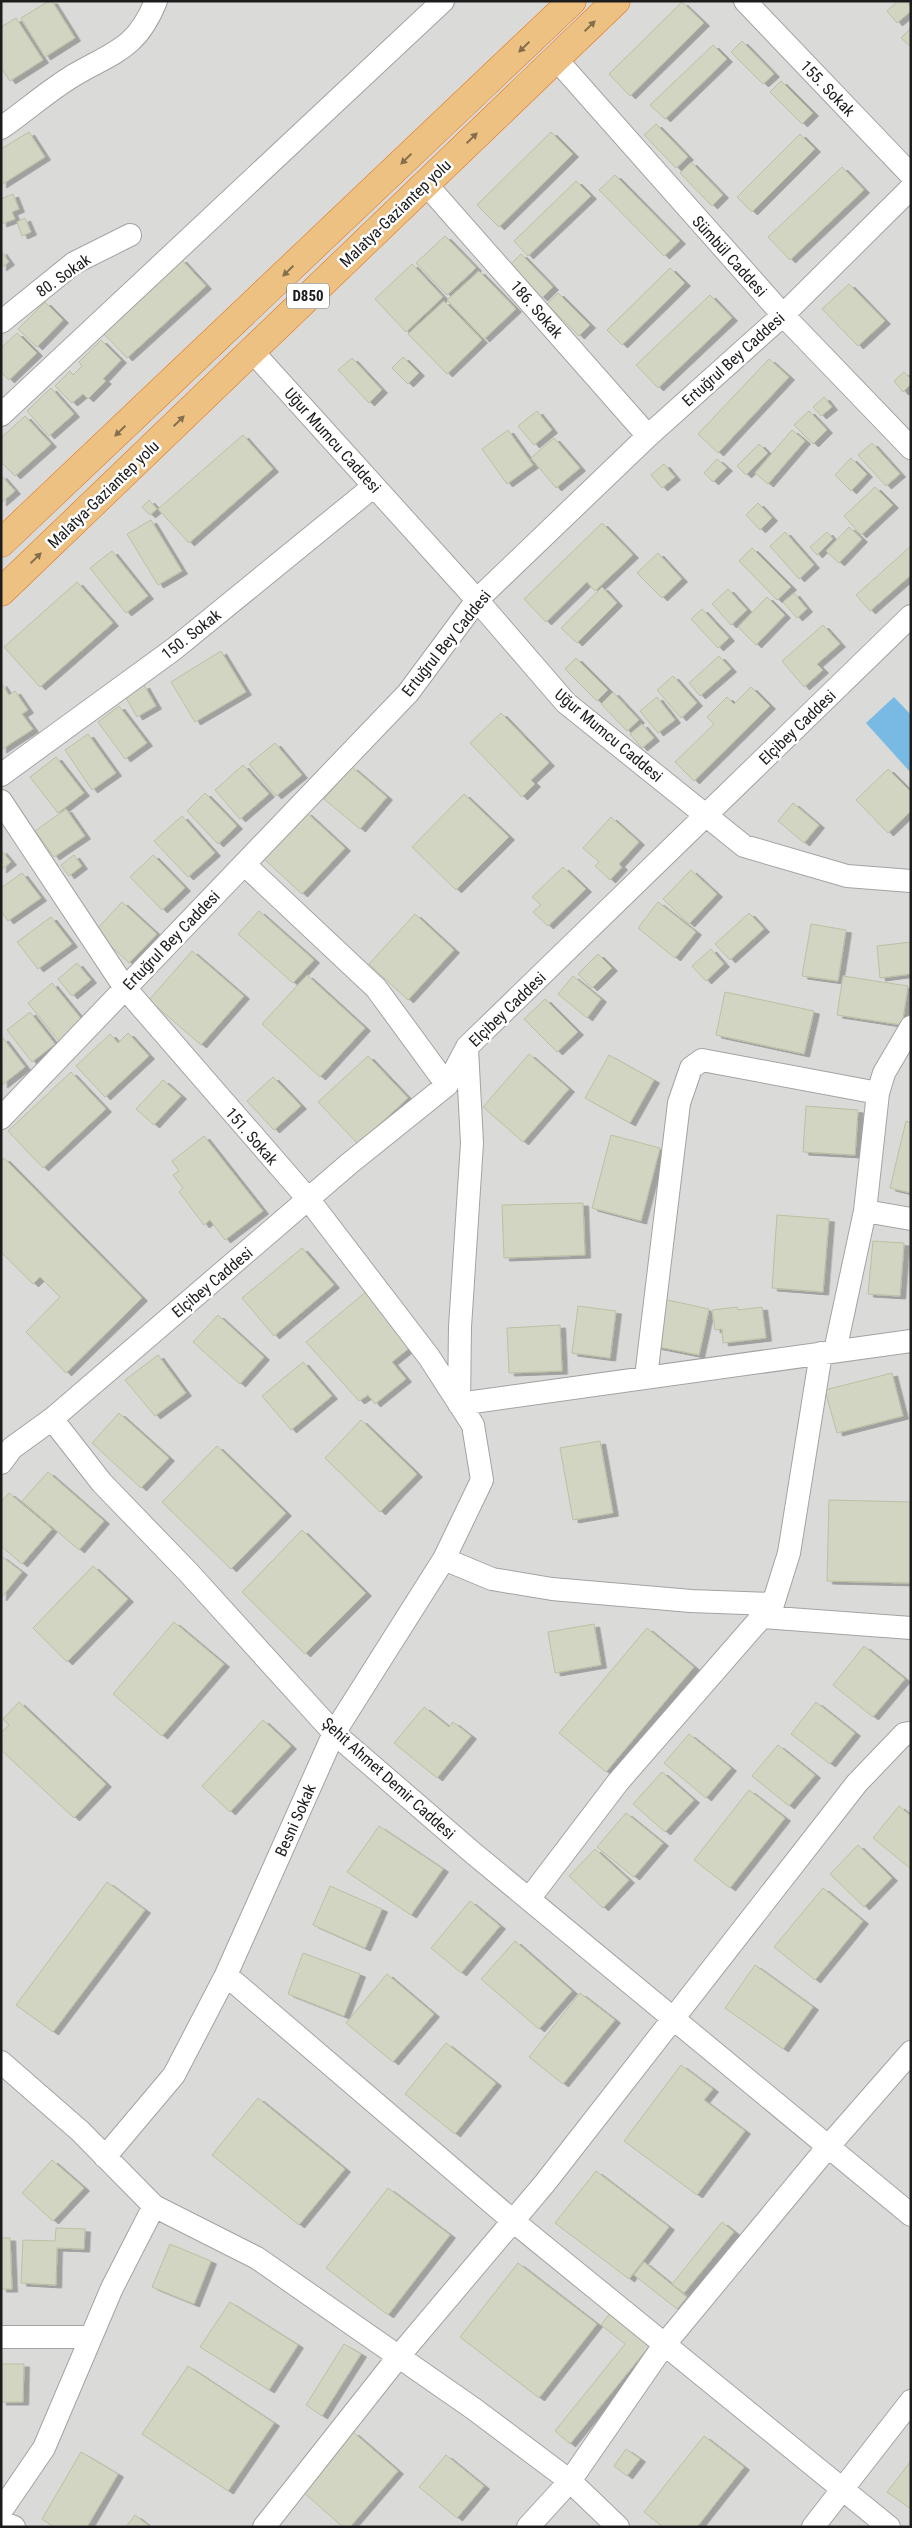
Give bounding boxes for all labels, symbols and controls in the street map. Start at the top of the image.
one-way arrow [583,20,595,32]
one-way arrow [518,41,530,53]
street label: 155. Sokak [796,57,859,121]
one-way arrow [466,132,478,144]
one-way arrow [400,153,412,165]
street label: Malatya-Gaziantep yolu [336,155,455,271]
street label: Sümbül Caddesi [688,212,771,301]
street label: 80. Sokak [32,249,95,301]
one-way arrow [283,265,295,277]
street label: 186. Sokak [506,277,567,343]
road number: D850 [287,284,329,308]
street label: Ertuğrul Bey Caddesi [678,308,788,410]
street label: Uğur Mumcu Caddesi [280,384,385,497]
one-way arrow [172,415,184,427]
one-way arrow [114,425,126,437]
street label: Malatya-Gaziantep yolu [44,436,163,552]
one-way arrow [30,552,42,564]
street label: Ertuğrul Bey Caddesi [398,586,495,700]
street label: 150. Sokak [158,605,225,663]
street label: Uğur Mumcu Caddesi [551,685,666,786]
street label: Elçibey Caddesi [755,686,840,769]
street label: Ertuğrul Bey Caddesi [119,887,224,994]
street label: Elçibey Caddesi [465,968,550,1051]
street label: 151. Sokak [221,1104,282,1170]
street label: Elçibey Caddesi [168,1243,256,1322]
street label: Şehit Ahmet Demir Caddesi [318,1714,459,1843]
street label: Besni Sokak [271,1780,320,1859]

